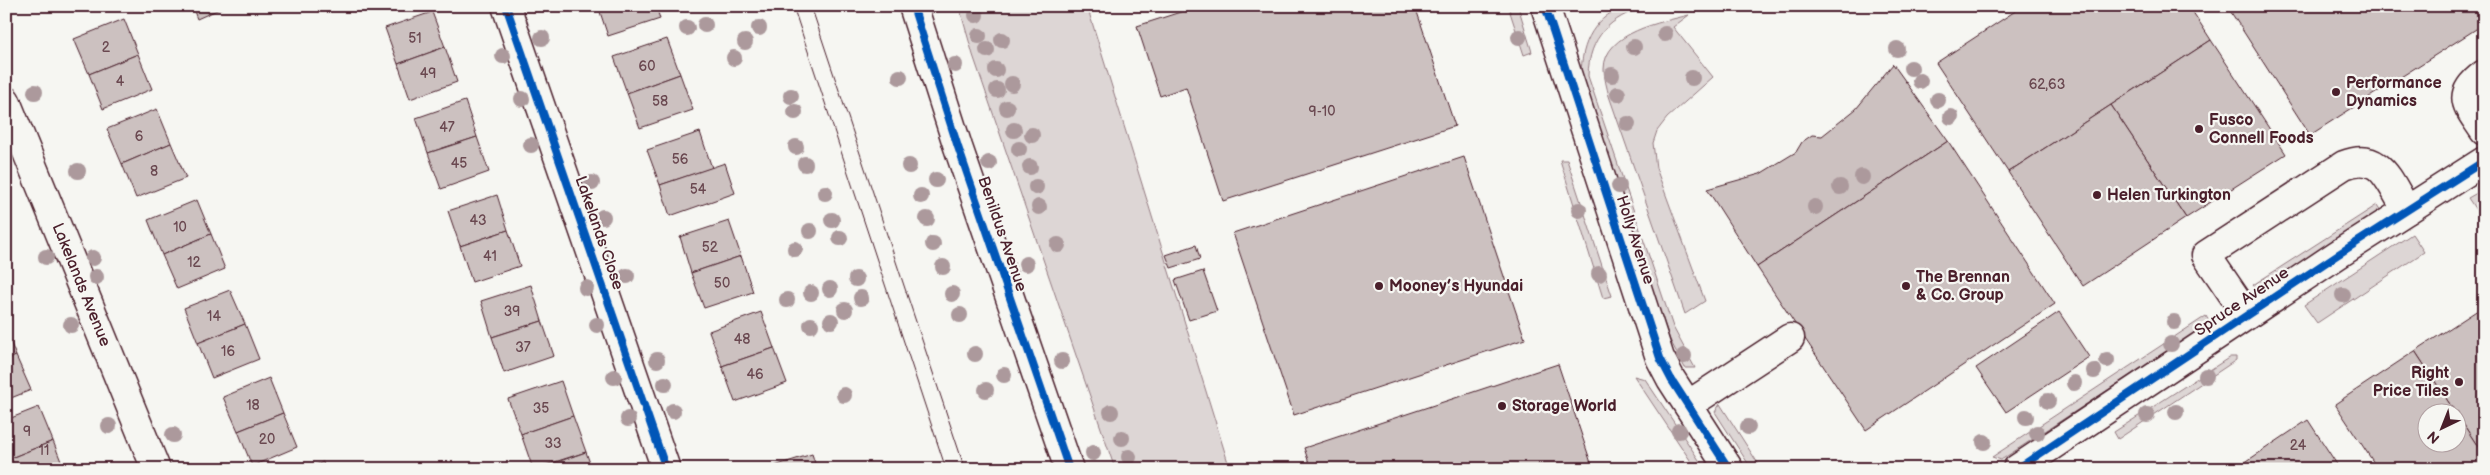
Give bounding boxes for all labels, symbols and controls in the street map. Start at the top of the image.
house number: 51 [408,30,422,47]
house number: 2 [102,39,111,56]
house number: 60 [639,58,655,75]
house number: 49 [420,65,436,82]
house number: 4 [116,73,125,90]
place label: Performance Dynamics [2346,74,2442,111]
house number: 62,63 [2029,76,2065,93]
marker: Performance Dynamics [2330,86,2342,98]
house number: 58 [652,93,668,110]
house number: 9-10 [1309,103,1335,120]
place label: Fusco Connell Foods [2209,111,2314,148]
house number: 47 [439,119,455,136]
marker: Fusco Connell Foods [2193,123,2205,135]
house number: 6 [135,128,144,145]
house number: 56 [672,151,689,168]
house number: 45 [451,155,467,172]
house number: 8 [150,163,158,180]
street label: Lakelands Close [571,174,628,293]
street label: Benildus Avenue [973,174,1031,295]
house number: 54 [690,181,707,198]
place label: Helen Turkington [2107,186,2231,205]
marker: Helen Turkington [2091,189,2103,201]
street label: Holly Avenue [1612,193,1658,287]
house number: 43 [469,212,487,229]
house number: 10 [173,219,187,236]
street label: Lakelands Avenue [48,220,115,350]
house number: 52 [702,239,719,256]
house number: 41 [483,248,497,265]
house number: 12 [187,254,202,271]
street label: Spruce Avenue [2191,263,2293,341]
place label: The Brennan & Co. Group [1916,268,2010,305]
house number: 50 [714,275,730,292]
place label: Mooney’s Hyundai [1389,277,1523,296]
marker: Mooney’s Hyundai [1373,280,1385,292]
marker: The Brennan & Co. Group [1900,280,1912,292]
house number: 39 [504,303,520,320]
house number: 14 [207,308,221,325]
house number: 48 [734,331,750,348]
house number: 37 [515,339,531,356]
house number: 16 [221,343,235,360]
place label: Right Price Tiles [2373,364,2450,401]
house number: 46 [746,366,764,383]
marker: Right Price Tiles [2453,376,2465,388]
house number: 18 [246,397,260,414]
place label: Storage World [1512,397,1617,416]
house number: 35 [533,400,549,417]
marker: Storage World [1496,400,1508,412]
north arrow [2418,402,2468,452]
house number: 9 [23,423,31,440]
text: N [2424,427,2443,447]
house number: 20 [259,431,275,448]
house number: 33 [544,435,562,452]
house number: 24 [2290,437,2307,454]
house number: 11 [39,442,49,459]

